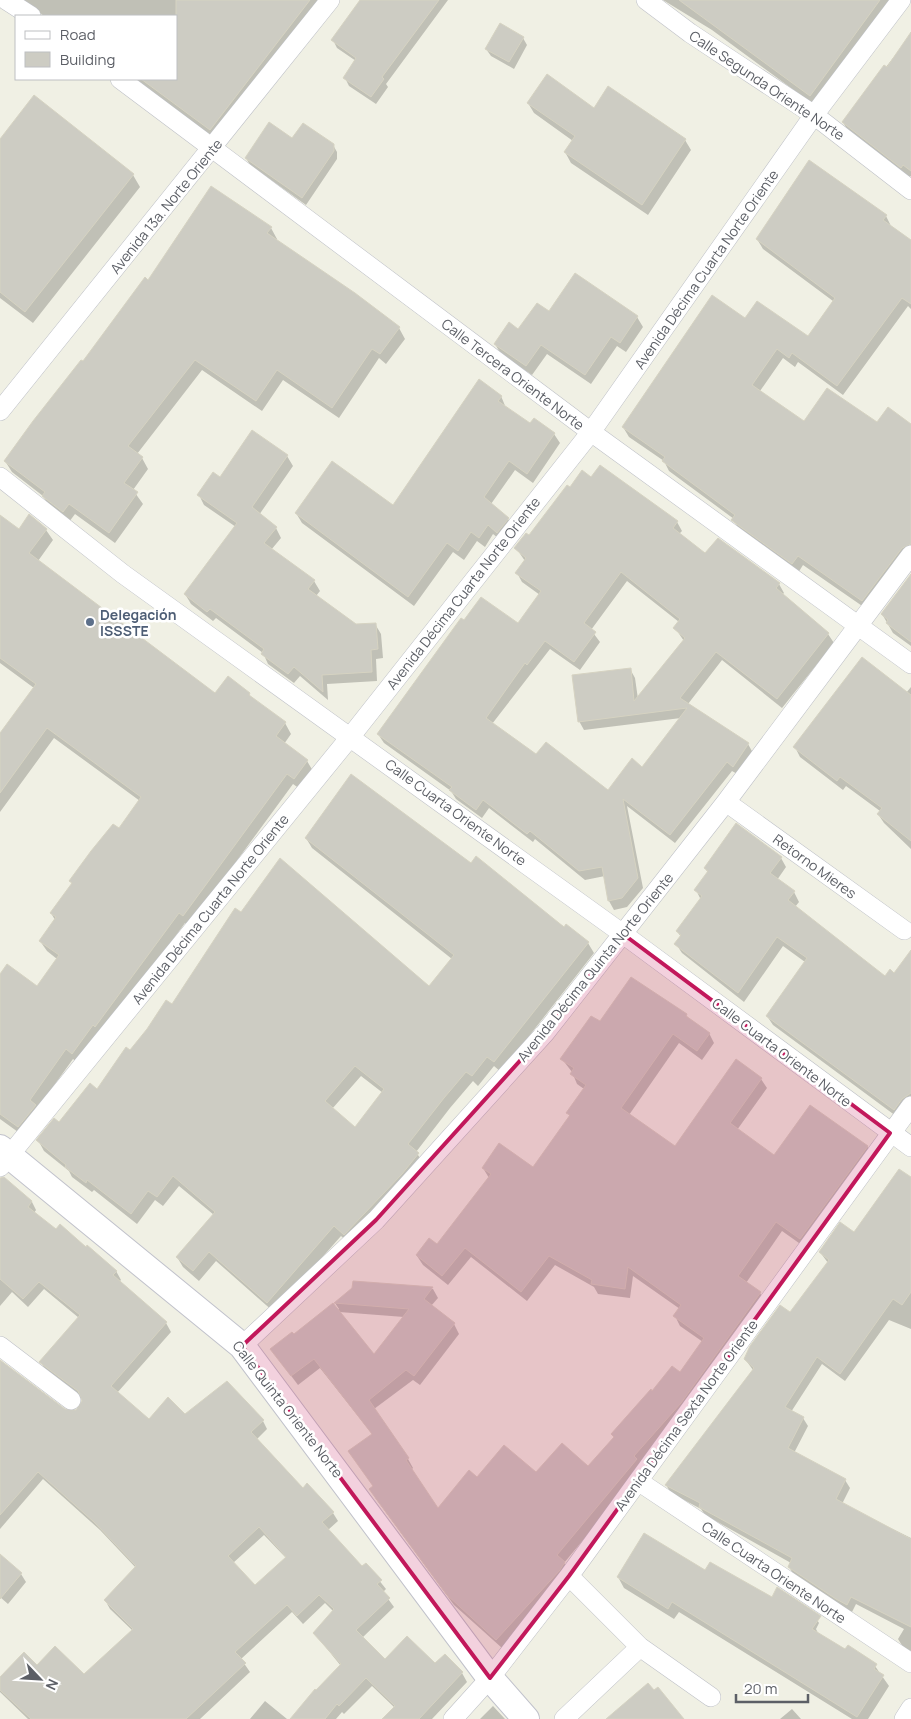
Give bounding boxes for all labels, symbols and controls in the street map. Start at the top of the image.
legend [15,15,178,80]
text: Road [60,24,96,45]
street label: Calle Segunda Oriente Norte [686,26,848,144]
text: Building [60,49,115,70]
street label: Avenida 13a. Norte Oriente [106,135,226,277]
street label: Avenida Décima Cuarta Norte Oriente [630,166,782,372]
street label: Calle Tercera Oriente Norte [438,314,588,434]
street label: Avenida Décima Cuarta Norte Oriente [382,493,544,693]
place label: Delegación ISSSTE [100,605,176,640]
marker: Delegación ISSSTE [84,616,96,628]
street label: Calle Cuarta Oriente Norte [382,754,530,870]
street label: Avenida Décima Cuarta Norte Oriente [127,810,293,1008]
street label: Retorno Mieres [769,829,861,903]
street label: Avenida Décima Quinta Norte Oriente [513,869,677,1065]
street label: Calle Cuarta Oriente Norte [708,993,856,1111]
street label: Avenida Décima Sexta Norte Oriente [610,1316,762,1514]
street label: Calle Quinta Oriente Norte [228,1337,348,1481]
street label: Calle Cuarta Oriente Norte [698,1517,850,1627]
north arrow [15,1654,65,1704]
scale bar [736,1672,808,1704]
text: N [41,1676,63,1693]
text: 20 m [744,1678,777,1699]

